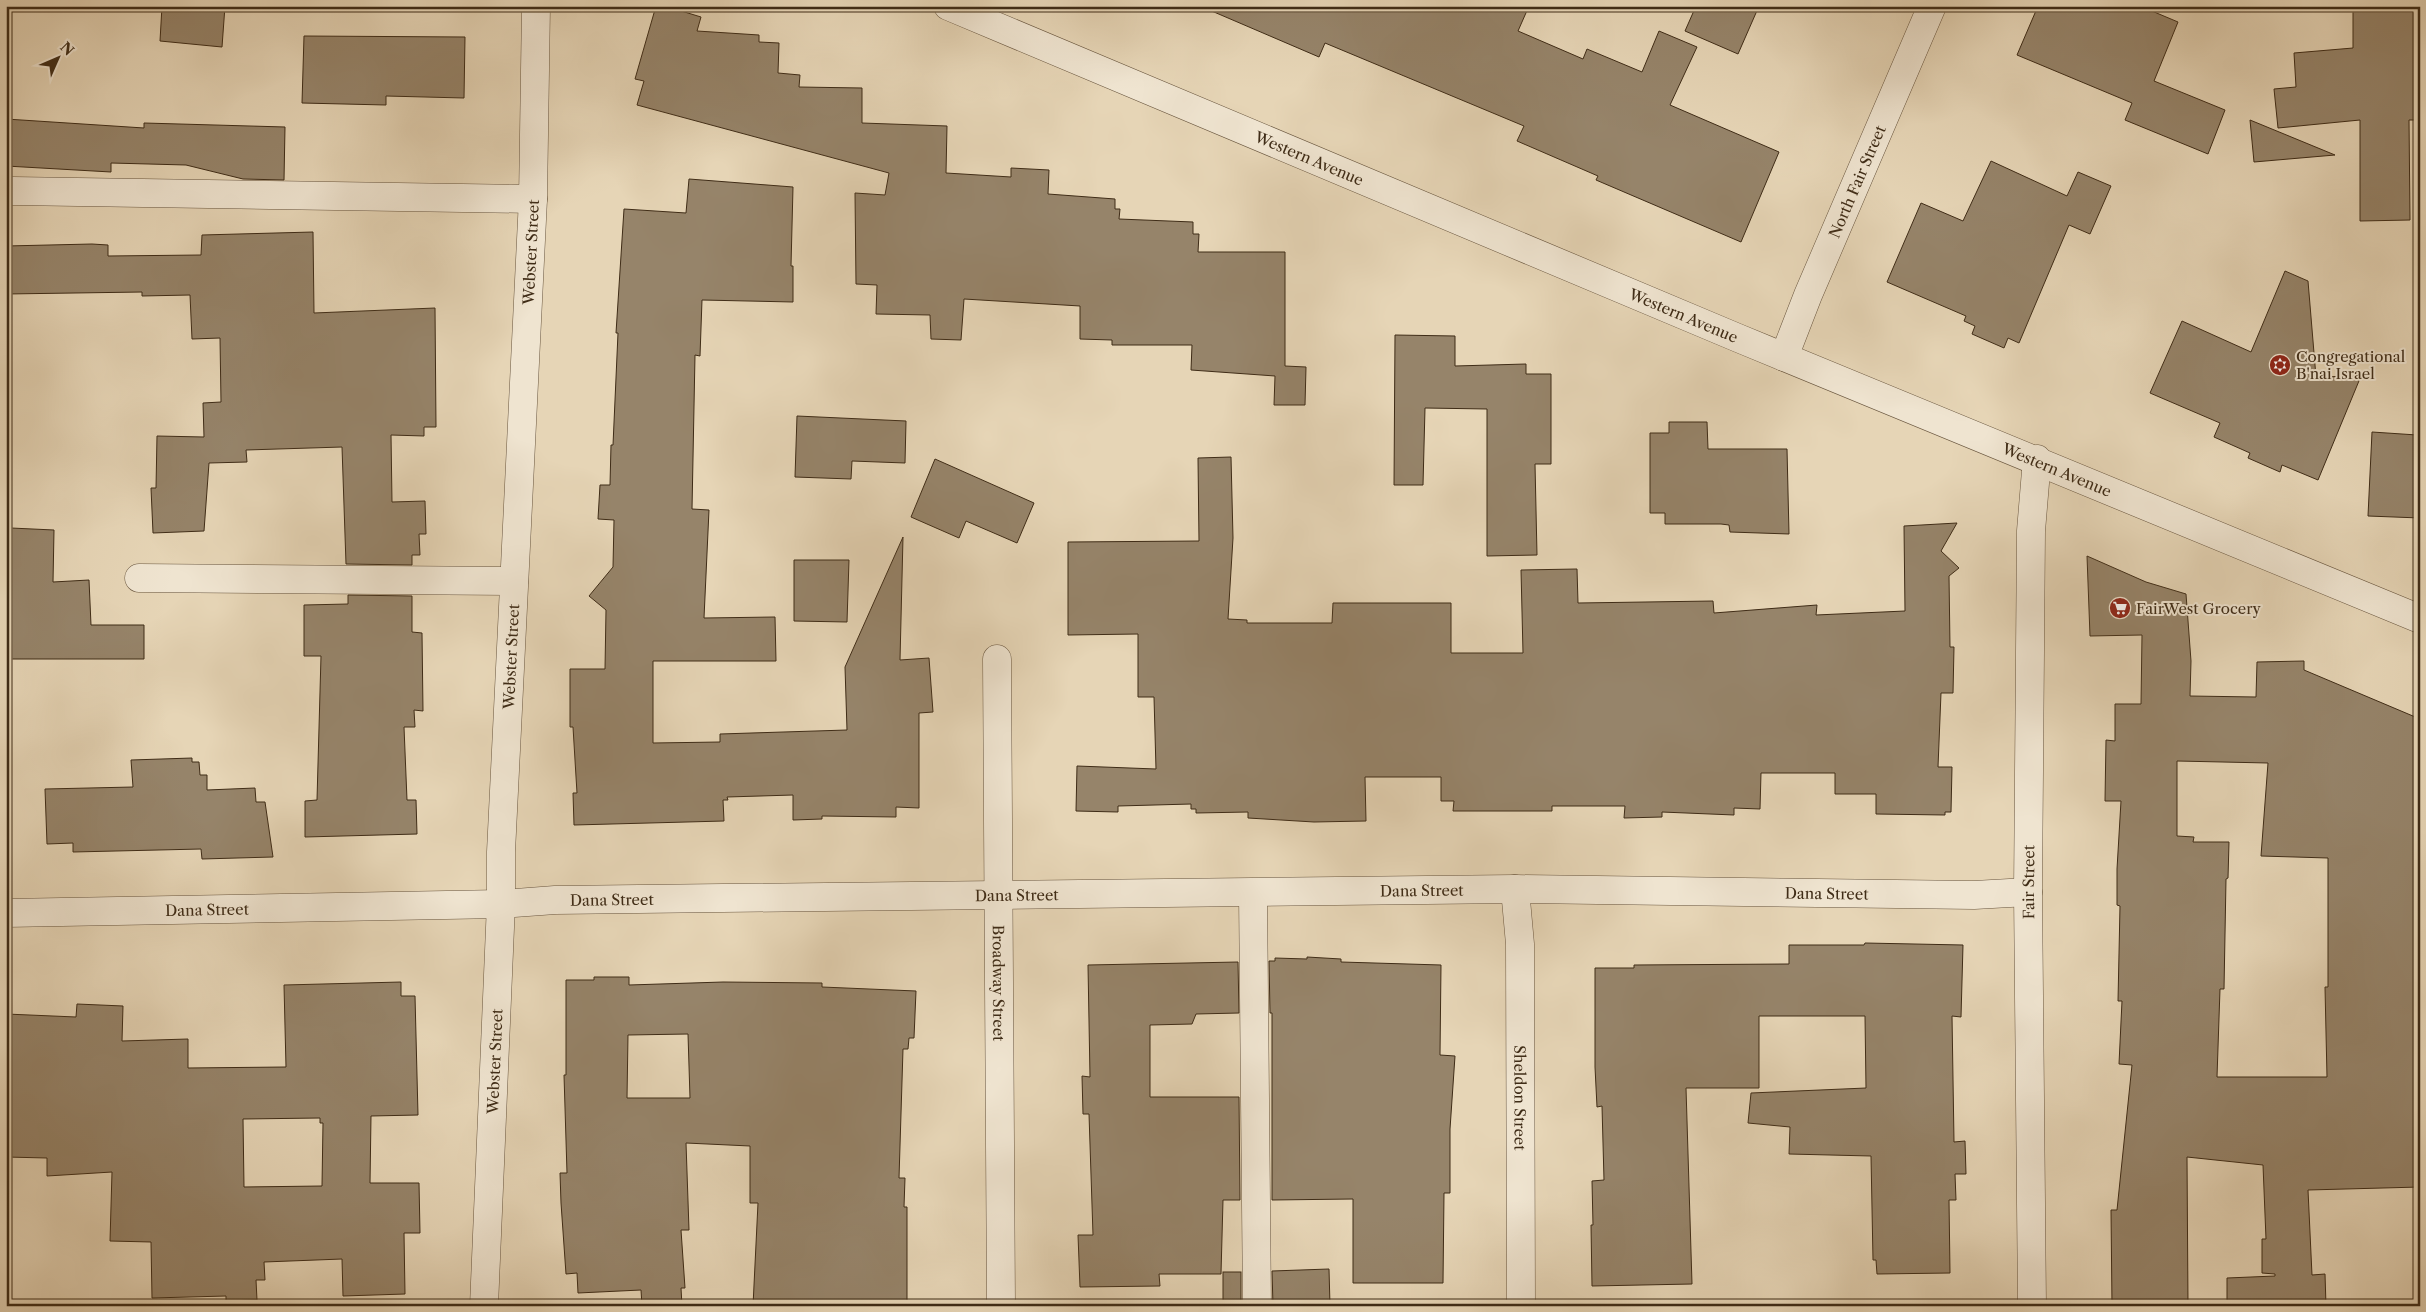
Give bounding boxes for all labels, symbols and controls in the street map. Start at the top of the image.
north arrow [32,32,82,82]
text: N [57,38,78,59]
street label: North Fair Street [1824,122,1889,241]
street label: Western Avenue [1251,126,1367,189]
street label: Webster Street [518,198,543,306]
street label: Western Avenue [1626,284,1741,346]
place label: Congregational B'nai Israel [2296,347,2406,383]
synagogue icon: Congregational B'nai Israel [2268,353,2292,377]
street label: Western Avenue [1999,438,2114,500]
supermarket icon: FairWest Grocery [2108,596,2132,620]
place label: FairWest Grocery [2136,599,2262,618]
street label: Webster Street [498,603,523,711]
street label: Fair Street [2018,844,2038,919]
street label: Dana Street [1380,880,1464,900]
street label: Dana Street [1785,883,1869,903]
street label: Dana Street [975,885,1059,905]
street label: Dana Street [570,889,654,909]
street label: Dana Street [165,899,250,920]
street label: Broadway Street [989,925,1009,1042]
street label: Webster Street [483,1007,506,1115]
street label: Sheldon Street [1511,1045,1530,1151]

